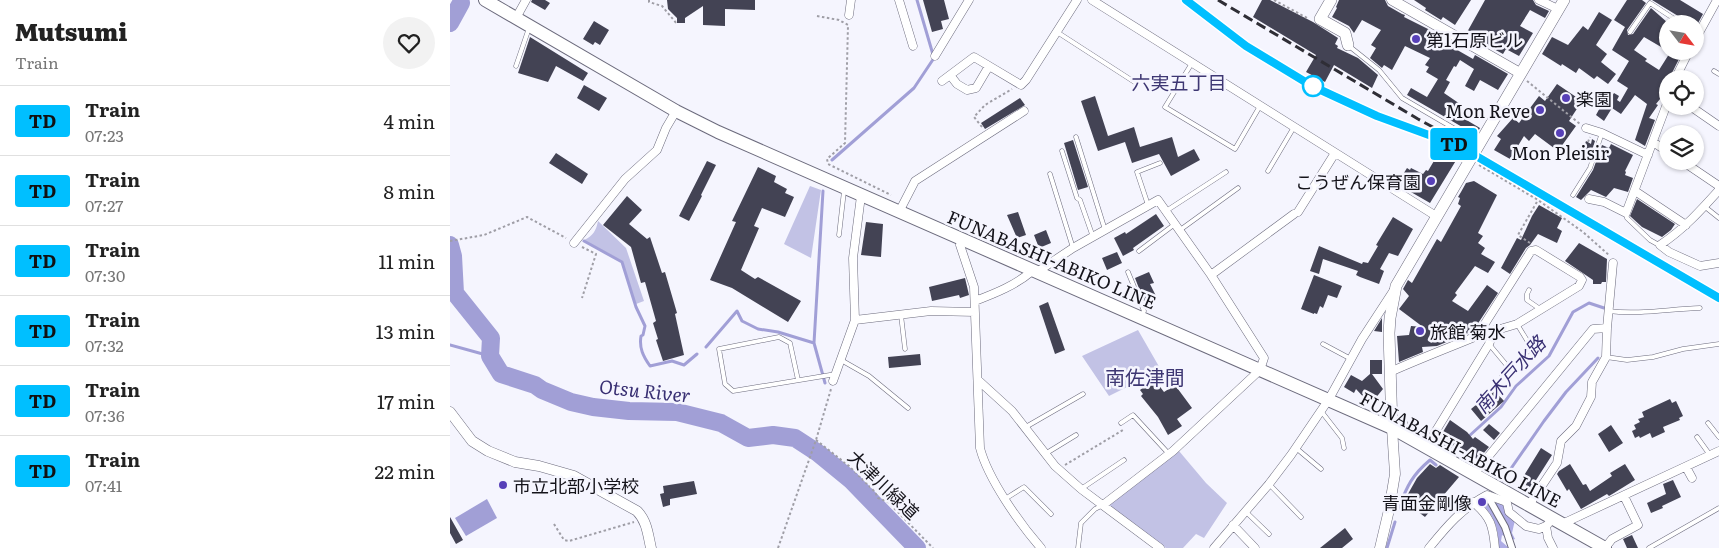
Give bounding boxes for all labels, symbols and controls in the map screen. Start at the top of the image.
text: Mutsumi [15,13,128,48]
north arrow [1659,15,1704,60]
map controls [1659,15,1704,170]
button: heart [383,17,435,69]
place label: 第1石原ビル [1426,26,1523,53]
marker: 第1石原ビル [1410,33,1422,45]
text: Train [15,50,59,74]
district label: 六実五丁目 [1131,68,1227,96]
button: locate [1659,70,1704,115]
unlabelled marker [1302,75,1324,97]
place label: 楽園 [1576,85,1612,112]
marker: 楽園 [1560,92,1572,104]
text: Train [85,95,140,123]
place label: Mon Reve [1445,97,1530,124]
marker: Mon Reve [1534,104,1546,116]
text: TD [29,107,56,134]
text: 4 min [383,107,435,135]
text: 07:23 [85,123,124,147]
button: layers [1659,125,1704,170]
marker: Mon Pleisir [1554,127,1566,139]
line badge: TD [1432,128,1476,160]
text: TD [1440,130,1468,157]
place label: Mon Pleisir [1511,139,1610,166]
text: Train [85,165,140,193]
place label: こうぜん保育園 [1295,168,1421,195]
marker: こうぜん保育園 [1425,175,1437,187]
text: TD [29,177,56,204]
text: 8 min [383,177,435,205]
text: 07:27 [85,193,123,217]
street label: FUNABASHI-ABIKO LINE [943,203,1161,315]
text: Train [85,235,140,263]
text: TD [29,247,56,274]
text: 11 min [378,247,435,275]
text: 07:30 [85,263,125,287]
text: Train [85,305,140,333]
text: TD [29,317,56,344]
text: 13 min [376,317,435,345]
place label: 旅館 菊水 [1430,318,1506,345]
marker: 旅館 菊水 [1414,325,1426,337]
water label: 南木戸水路 [1467,328,1553,419]
text: 07:32 [85,333,124,357]
district label: 南佐津間 [1105,361,1185,391]
water label: Otsu River [598,371,692,409]
text: Train [85,375,140,403]
street label: FUNABASHI-ABIKO LINE [1355,384,1567,514]
text: TD [29,387,56,414]
text: 17 min [377,387,435,415]
text: 07:36 [85,403,124,427]
street label: 大津川緑道 [842,443,926,525]
text: Train [85,445,140,473]
text: TD [29,457,56,484]
text: 22 min [375,457,435,485]
place label: 市立北部小学校 [513,472,639,499]
text: 07:41 [85,473,122,497]
marker: 市立北部小学校 [497,479,509,491]
place label: 青面金剛像 [1382,489,1472,516]
marker: 青面金剛像 [1476,496,1488,508]

